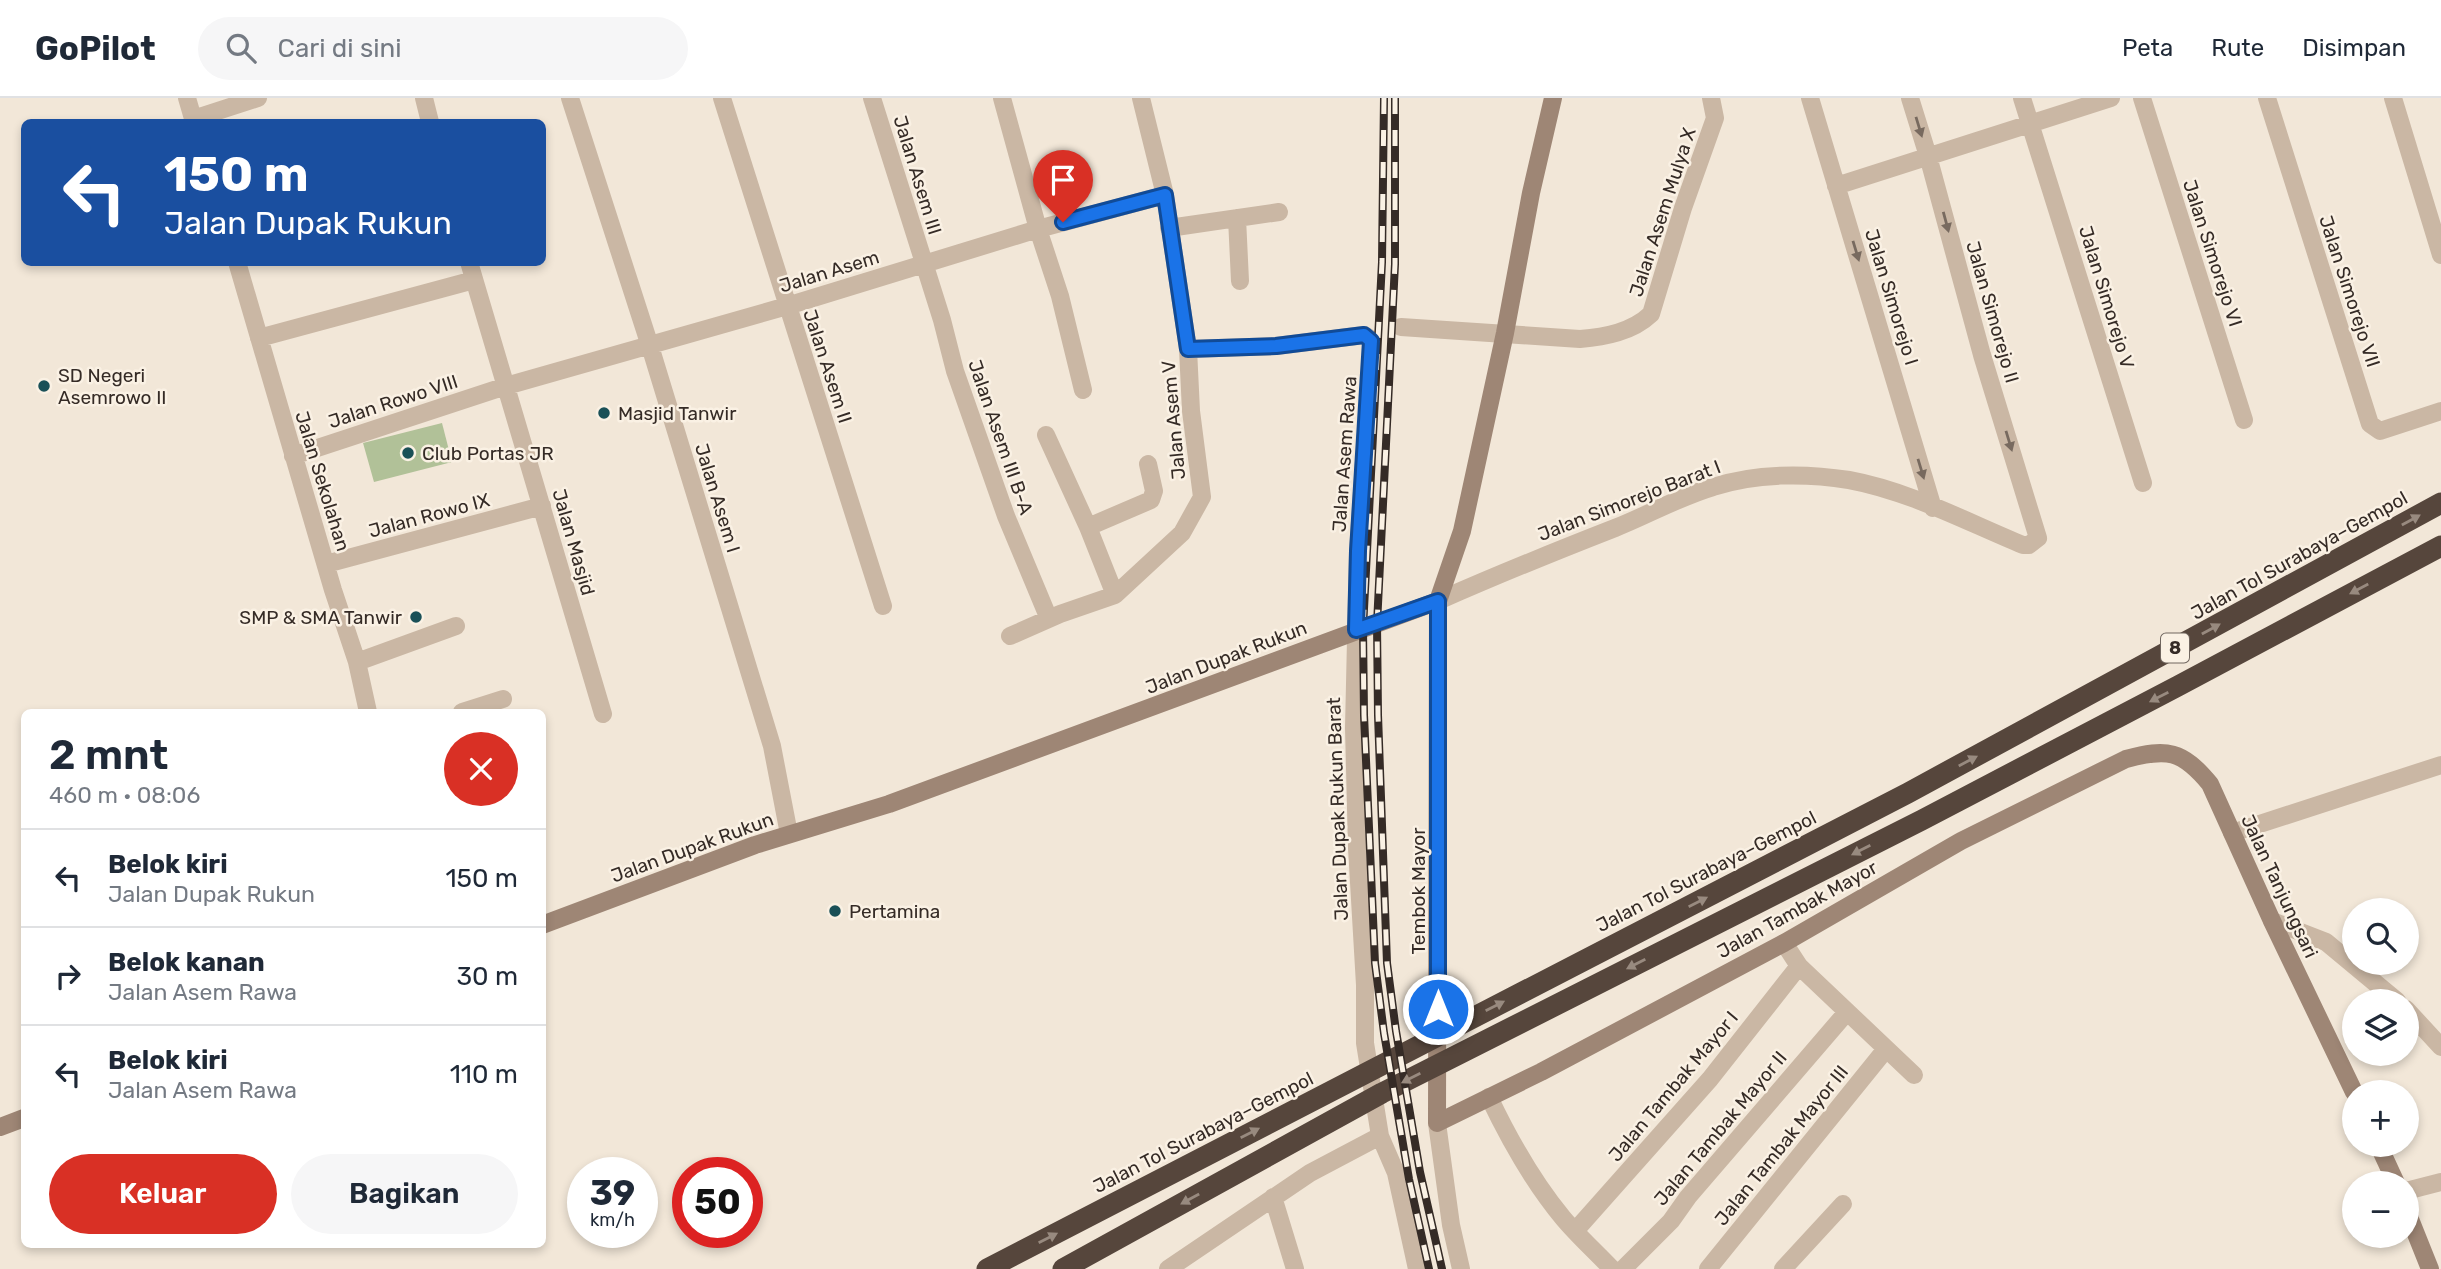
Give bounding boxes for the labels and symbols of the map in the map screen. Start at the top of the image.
street label: Jalan Asem III [888,113,947,238]
one-way arrow [1915,117,1925,138]
street label: Jalan Asem Mulya X [1624,125,1701,300]
pin [1033,150,1093,222]
street label: Jalan Simorejo VI [2178,177,2247,330]
one-way arrow [1941,211,1952,233]
street label: Jalan Simorejo VII [2314,212,2385,370]
street label: Jalan Simorejo V [2074,223,2139,371]
street label: Jalan Simorejo I [1860,226,1923,368]
street label: Jalan Simorejo II [1961,239,2024,386]
one-way arrow [1851,241,1861,262]
street label: Jalan Asem [776,245,882,298]
street label: Jalan Asem II [798,306,857,426]
street label: Jalan Asem III B-A [963,357,1038,518]
street label: Jalan Asem V [1157,359,1190,481]
place label: SD Negeri Asemrowo II [58,364,167,409]
street label: Jalan Rowo VIII [326,370,461,433]
street label: Jalan Asem Rawa [1328,375,1361,533]
marker: SD Negeri Asemrowo II [36,378,52,394]
place label: Masjid Tanwir [618,402,737,425]
marker: Masjid Tanwir [596,405,612,421]
street label: Jalan Sekolahan [290,408,355,554]
one-way arrow [2004,431,2014,452]
street label: Jalan Asem I [690,441,745,556]
place label: Club Portas JR [422,442,554,465]
marker: Club Portas JR [400,445,416,461]
street label: Jalan Simorejo Barat I [1535,455,1724,546]
one-way arrow [1917,459,1927,480]
street label: Jalan Masjid [547,486,600,598]
street label: Jalan Tol Surabaya–Gempol [2187,486,2411,625]
street label: Jalan Rowo IX [366,488,492,543]
one-way arrow [2401,514,2420,526]
one-way arrow [2349,584,2369,595]
place label: SMP & SMA Tanwir [239,606,403,629]
marker: SMP & SMA Tanwir [408,609,424,625]
street label: Jalan Dupak Rukun [1142,616,1310,699]
one-way arrow [2201,623,2221,634]
road number: 8 [2161,634,2189,662]
one-way arrow [2148,690,2168,702]
street label: Jalan Dupak Rukun Barat [1322,696,1353,921]
one-way arrow [1958,755,1978,767]
street label: Jalan Tol Surabaya–Gempol [1592,806,1820,937]
street label: Jalan Dupak Rukun [608,807,776,888]
street label: Jalan Tanjungsari [2236,811,2323,962]
street label: Tembok Mayor [1407,827,1430,954]
one-way arrow [1851,845,1871,856]
street label: Jalan Tambak Mayor [1713,855,1882,963]
one-way arrow [1688,896,1708,908]
place label: Pertamina [849,900,940,923]
marker: Pertamina [827,903,843,919]
one-way arrow [1626,959,1646,970]
position arrow [1401,972,1475,1046]
one-way arrow [1486,1000,1505,1012]
street label: Jalan Tambak Mayor I [1604,1007,1743,1166]
street label: Jalan Tambak Mayor II [1649,1047,1792,1210]
street label: Jalan Tambak Mayor III [1710,1061,1853,1230]
street label: Jalan Tol Surabaya–Gempol [1089,1067,1317,1198]
one-way arrow [1401,1071,1421,1083]
one-way arrow [1240,1127,1260,1139]
speed limit sign: 50 [672,1157,763,1248]
one-way arrow [1180,1192,1200,1204]
one-way arrow [1038,1232,1058,1243]

